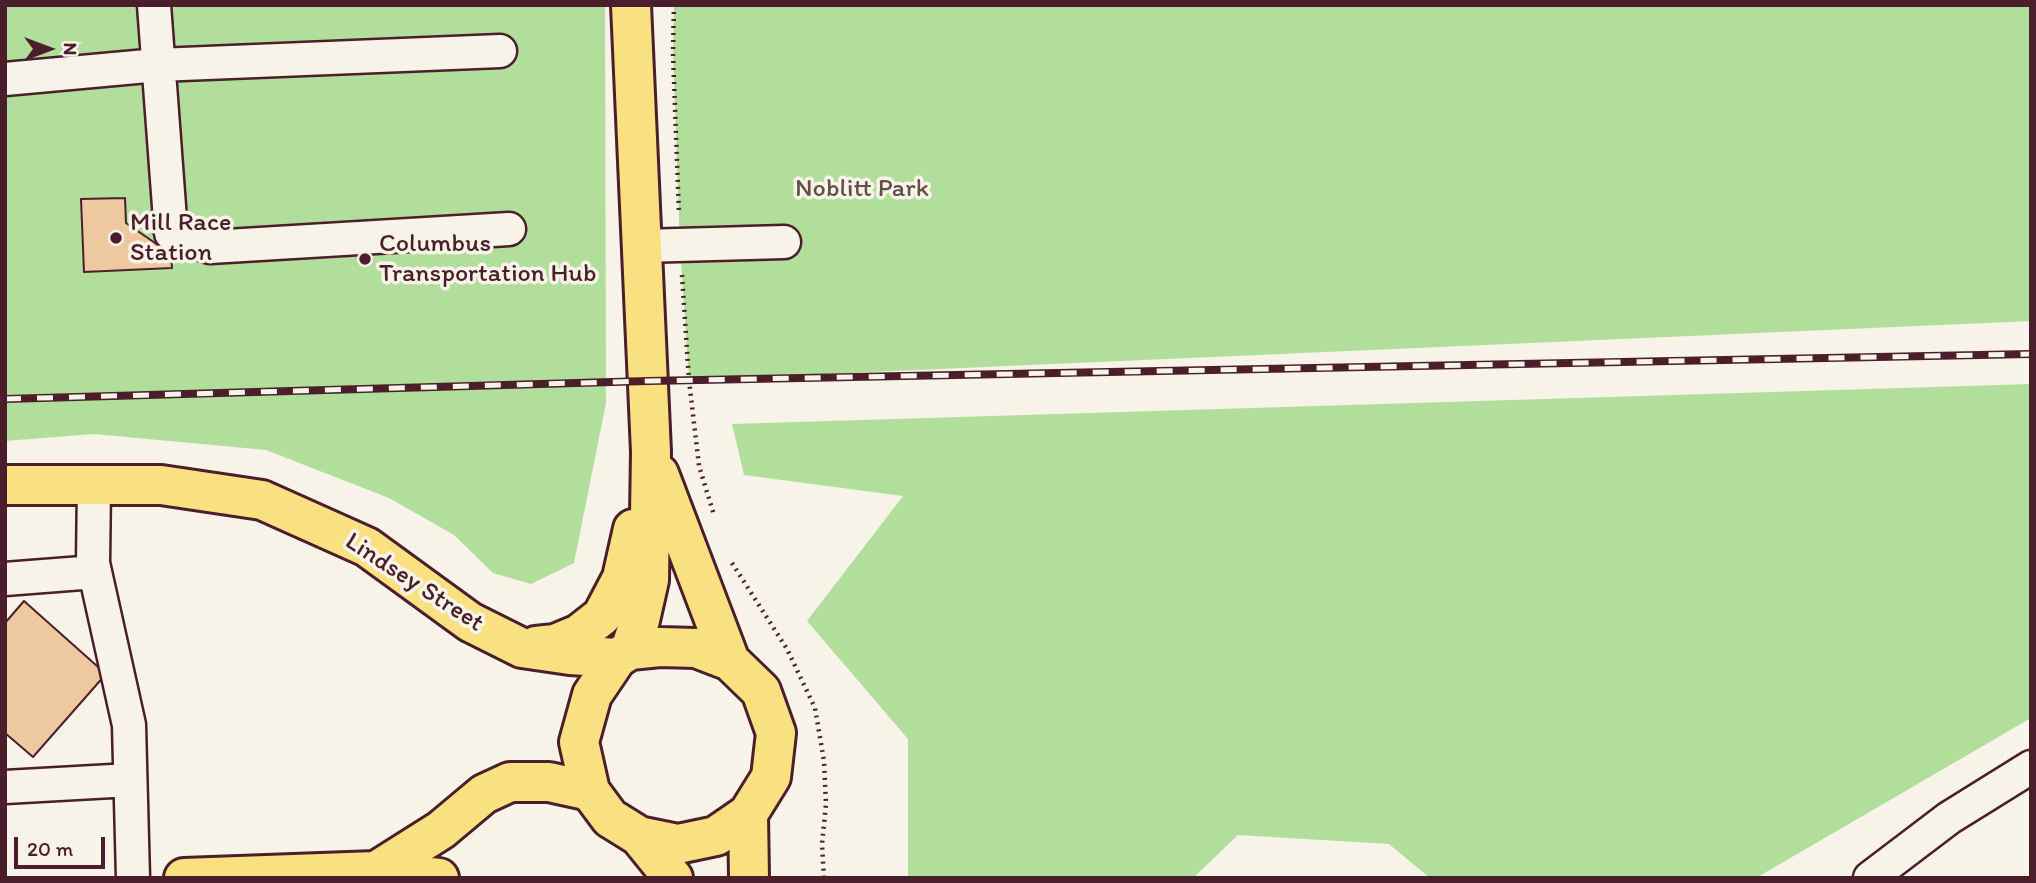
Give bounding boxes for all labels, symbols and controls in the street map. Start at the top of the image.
north arrow [14,14,84,84]
text: N [59,43,82,55]
park label: Noblitt Park [795,173,929,205]
place label: Mill Race Station [130,207,231,268]
place label: Columbus Transportation Hub [379,228,596,290]
marker: Mill Race Station [108,230,124,246]
marker: Columbus Transportation Hub [357,251,373,267]
street label: Lindsey Street [339,527,489,639]
scale bar [18,824,108,868]
text: 20 m [27,836,73,861]

